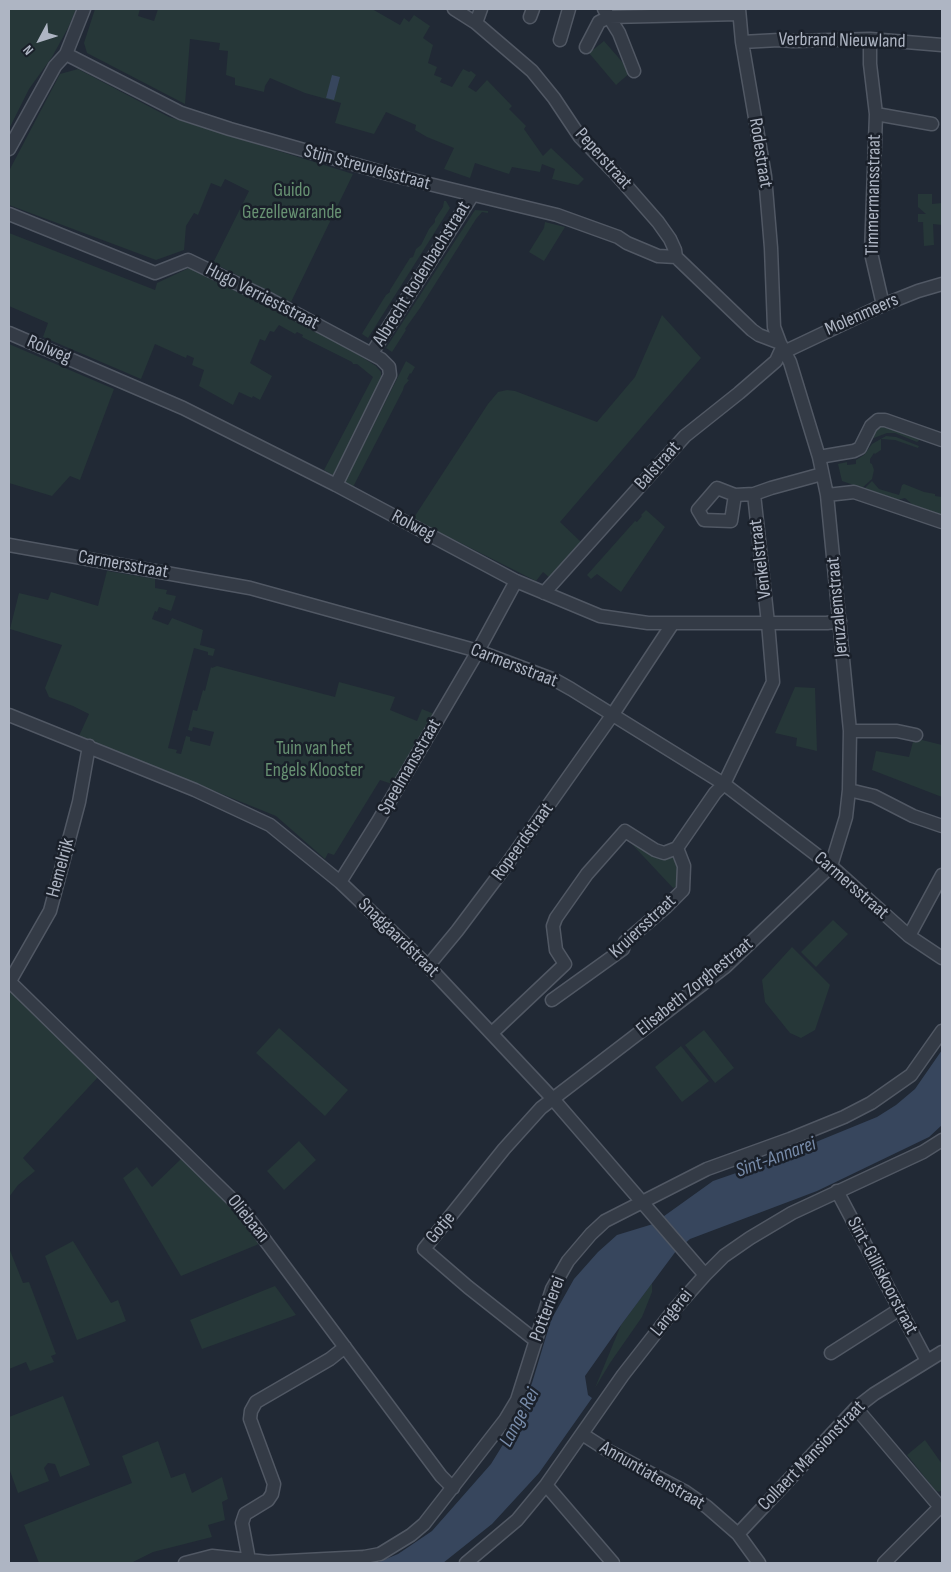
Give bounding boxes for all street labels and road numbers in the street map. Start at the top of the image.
street label: Verbrand Nieuwland [778,28,906,54]
street label: Rodestraat [743,117,777,189]
street label: Peperstraat [570,124,636,194]
street label: Timmermansstraat [862,134,886,256]
street label: Stijn Streuvelsstraat [301,140,433,196]
street label: Albrecht Rodenbachstraat [368,197,476,351]
street label: Hugo Verrieststraat [201,259,323,335]
street label: Molenmeers [822,289,902,341]
street label: Rolweg [23,331,75,369]
street label: Balstraat [630,437,686,495]
street label: Rolweg [387,505,439,547]
street label: Venkelstraat [745,518,777,600]
street label: Carmersstraat [76,546,170,584]
street label: Jeruzalemstraat [822,556,854,658]
street label: Carmersstraat [467,639,561,693]
street label: Speelmansstraat [373,715,447,819]
street label: Ropeerdstraat [487,799,559,885]
street label: Hemelrijk [42,836,80,900]
street label: Carmersstraat [809,847,893,925]
street label: Kruiersstraat [605,890,681,964]
street label: Snaggaardstraat [353,894,443,982]
street label: Elisabeth Zorghestraat [632,933,758,1041]
street label: Oliebaan [222,1190,274,1248]
street label: Gotje [421,1208,461,1248]
street label: Sint-Gilliskoorstraat [841,1213,923,1339]
street label: Potterierei [525,1273,571,1345]
street label: Langerei [646,1285,698,1341]
street label: Collaert Mansionstraat [754,1396,870,1516]
street label: Annuntiatenstraat [596,1437,708,1515]

